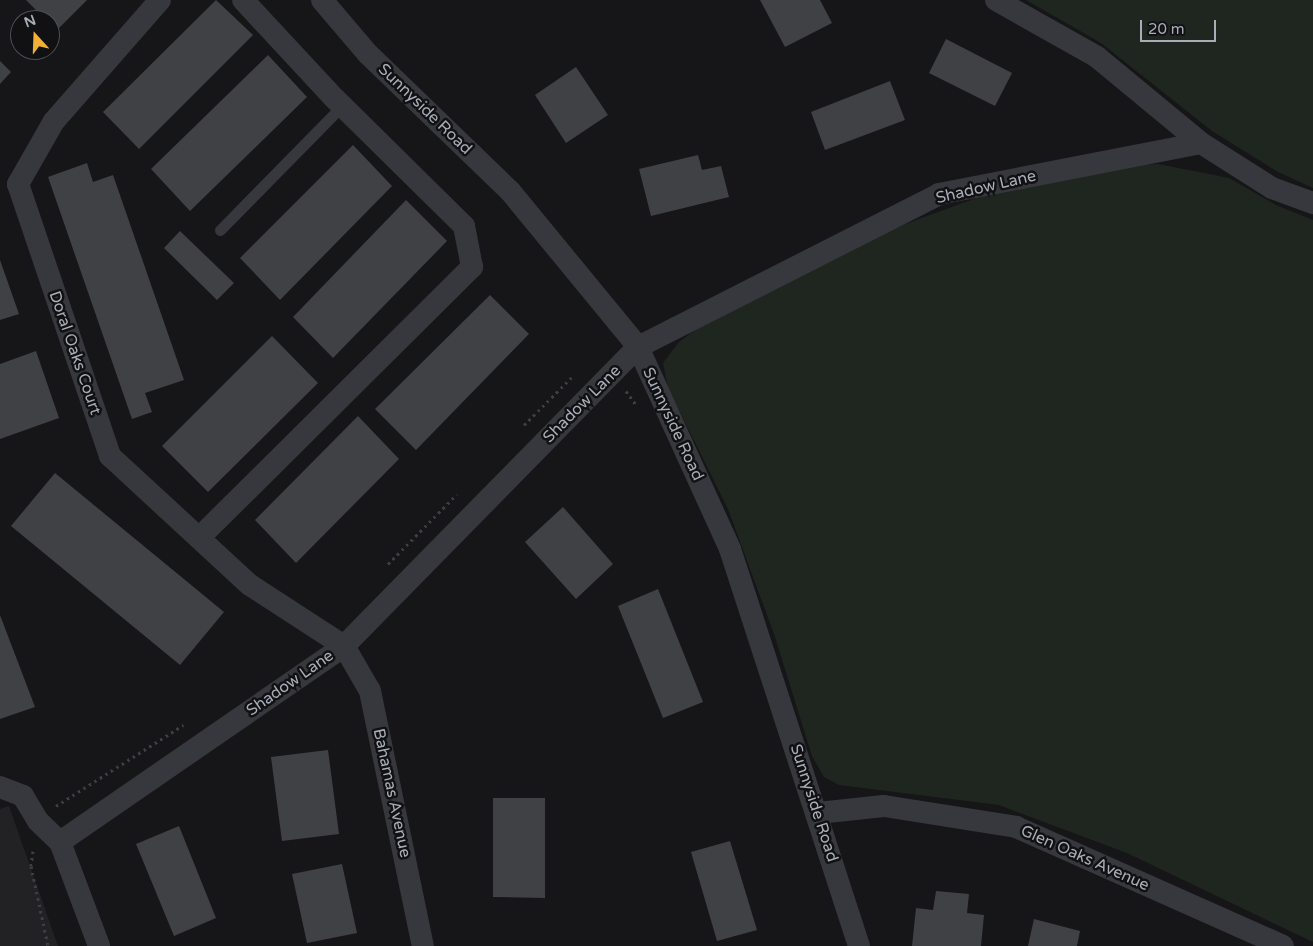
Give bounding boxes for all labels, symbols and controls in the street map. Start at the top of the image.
north arrow [10,10,60,60]
scale bar [1143,10,1219,42]
text: N [22,11,38,31]
text: 20 m [1148,20,1185,38]
street label: Sunnyside Road [374,60,476,158]
street label: Shadow Lane [934,166,1038,208]
street label: Doral Oaks Court [45,289,105,417]
street label: Shadow Lane [539,361,625,447]
street label: Sunnyside Road [638,364,708,484]
street label: Shadow Lane [243,646,337,720]
street label: Bahamas Avenue [369,727,415,859]
street label: Sunnyside Road [786,742,842,864]
street label: Glen Oaks Avenue [1018,821,1152,895]

